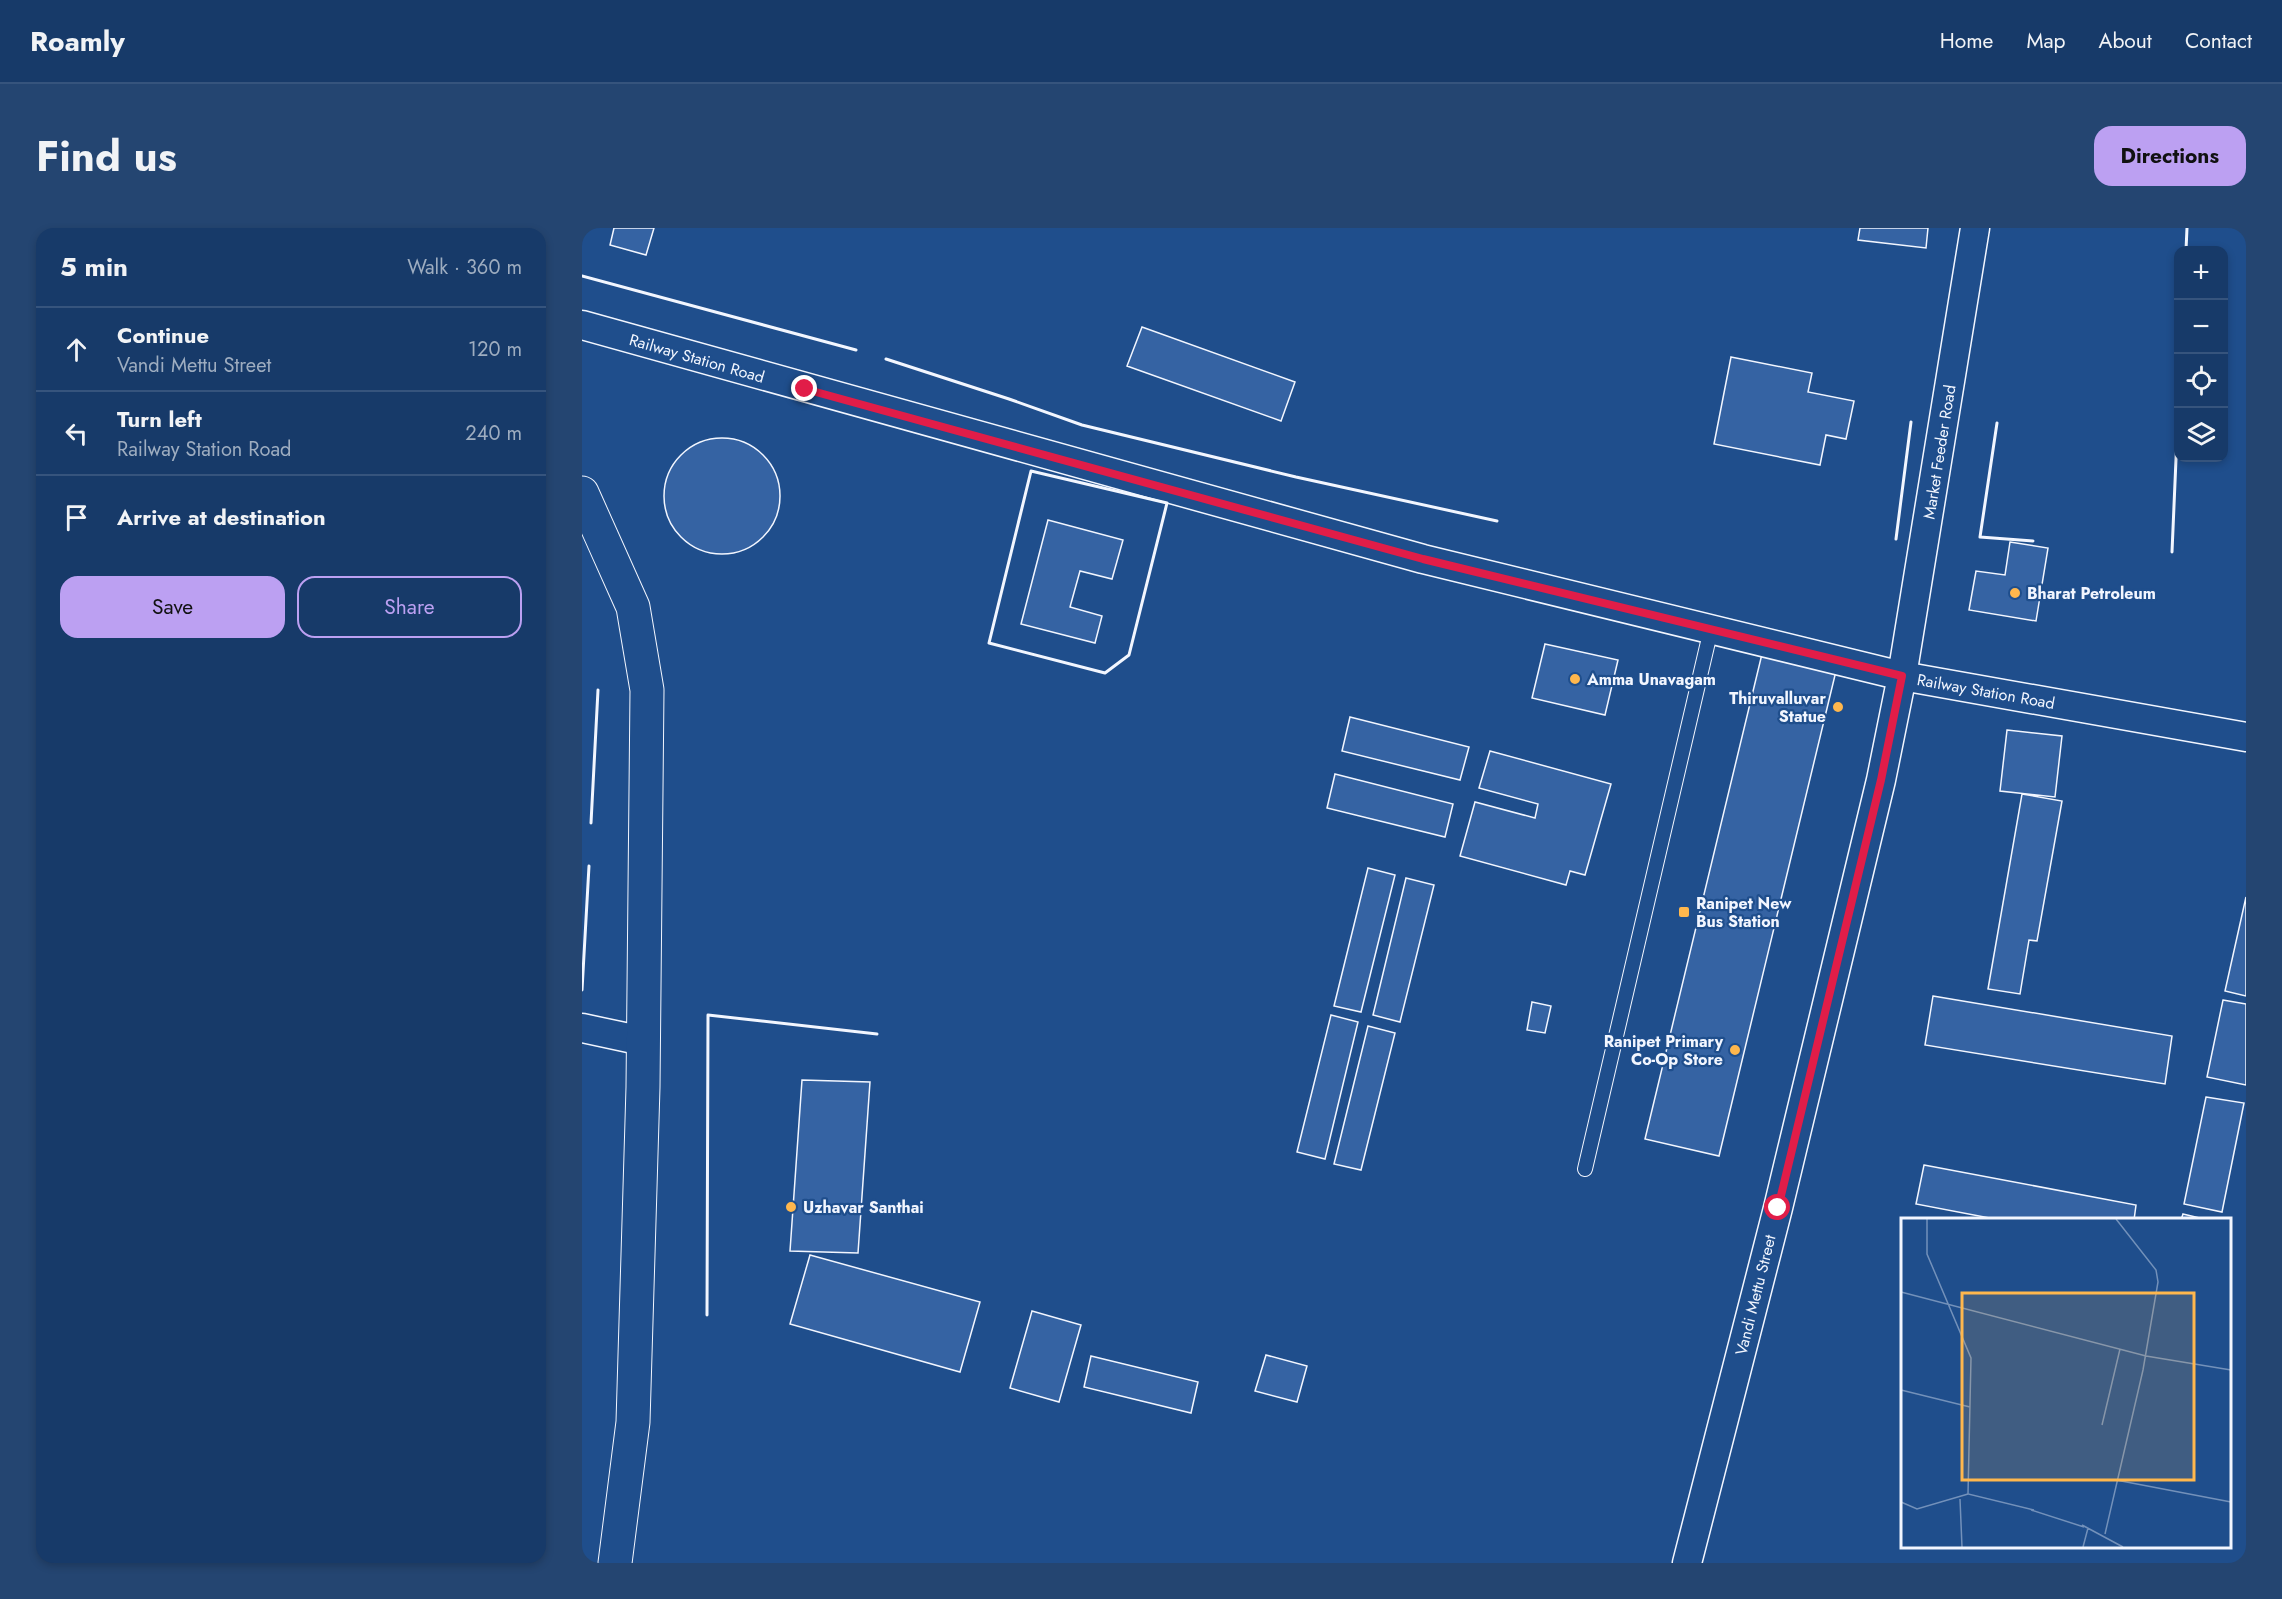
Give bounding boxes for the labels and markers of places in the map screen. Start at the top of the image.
place label: Bharat Petroleum [2027,582,2156,605]
marker: Bharat Petroleum [2008,586,2022,600]
place label: Amma Unavagam [1586,668,1716,691]
marker: Amma Unavagam [1568,672,1582,686]
place label: Thiruvalluvar Statue [1729,687,1826,728]
marker: Thiruvalluvar Statue [1831,700,1845,714]
place label: Ranipet New Bus Station [1696,892,1792,933]
marker: Ranipet New Bus Station [1677,905,1691,919]
place label: Ranipet Primary Co-Op Store [1604,1030,1724,1071]
marker: Ranipet Primary Co-Op Store [1728,1043,1742,1057]
place label: Uzhavar Santhai [803,1196,924,1219]
marker: Uzhavar Santhai [784,1200,798,1214]

